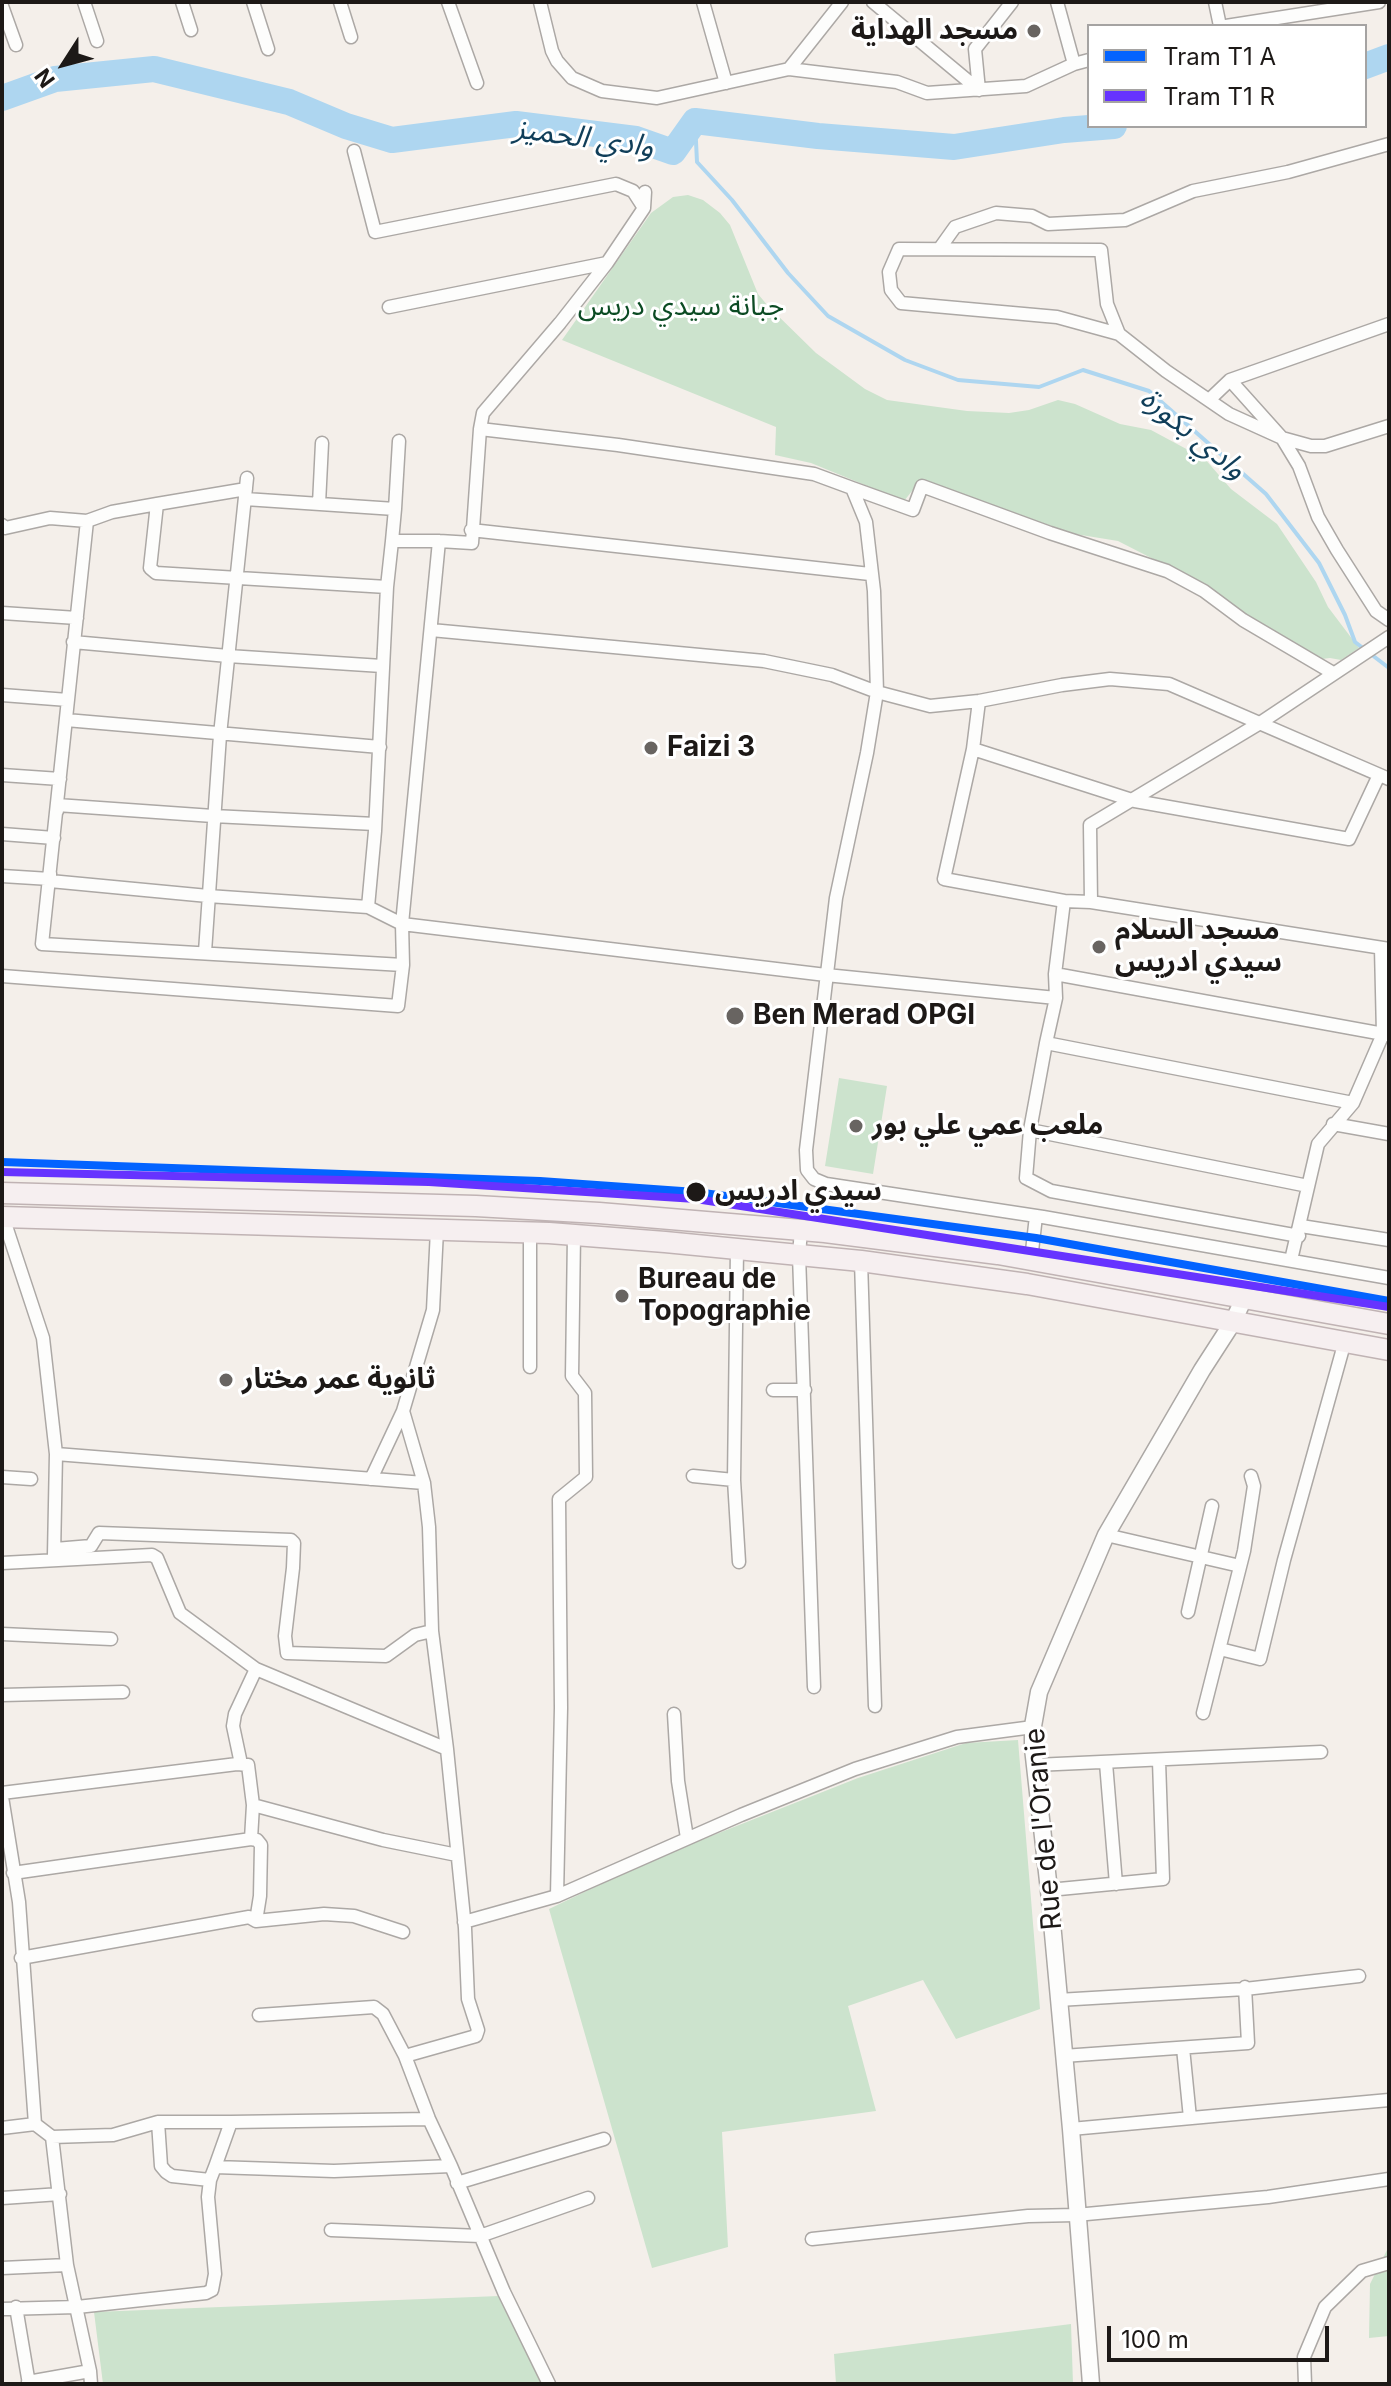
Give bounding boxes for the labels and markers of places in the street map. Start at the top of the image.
place label: مسجد الهداية [851,14,1018,48]
marker: مسجد الهداية [1025,22,1043,40]
place label: Faizi 3 [667,731,755,765]
marker: Faizi 3 [642,739,660,757]
place label: مسجد السلام سيدي ادريس [1115,914,1282,980]
marker: مسجد السلام سيدي ادريس [1090,938,1108,956]
place label: Ben Merad OPGI [753,999,975,1033]
marker: Ben Merad OPGI [724,1005,746,1027]
place label: ملعب عمي علي بور [872,1109,1103,1143]
marker: ملعب عمي علي بور [847,1117,865,1135]
place label: سيدي ادريس [715,1175,882,1209]
marker: سيدي ادريس [684,1180,708,1204]
place label: Bureau de Topographie [638,1263,811,1329]
marker: Bureau de Topographie [613,1287,631,1305]
place label: ثانوية عمر مختار [242,1363,435,1397]
marker: ثانوية عمر مختار [217,1371,235,1389]

